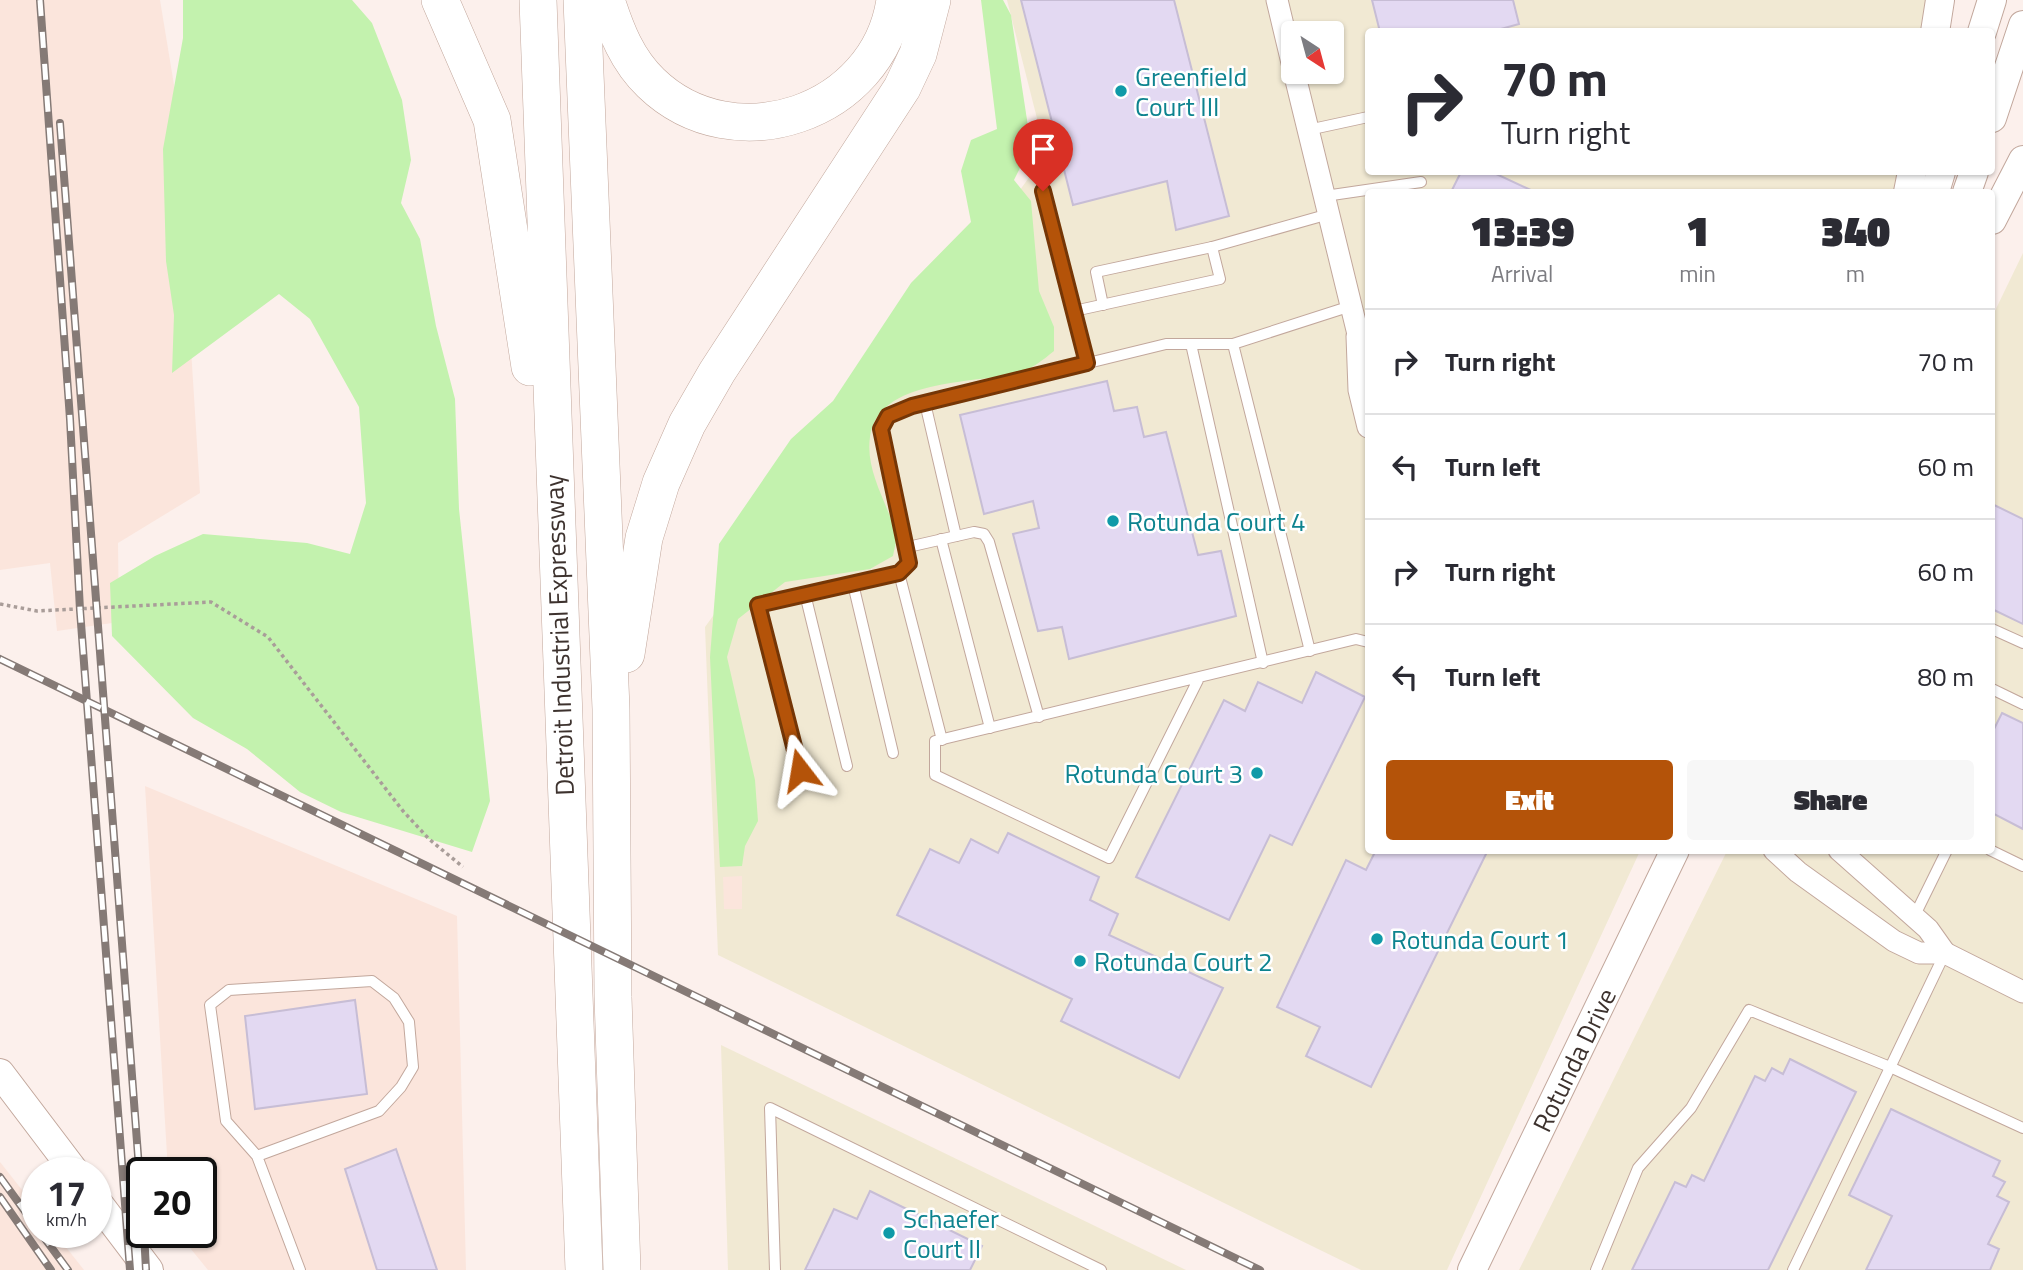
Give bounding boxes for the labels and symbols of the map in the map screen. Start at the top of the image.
north arrow [1281,21,1344,84]
place label: Greenfield Court III [1135,57,1247,126]
marker: Greenfield Court III [1113,83,1129,99]
pin [1013,119,1073,191]
street label: Detroit Industrial Expressway [534,474,584,796]
place label: Rotunda Court 4 [1127,502,1306,541]
marker: Rotunda Court 4 [1105,513,1121,529]
position arrow [763,733,837,807]
place label: Rotunda Court 3 [1064,754,1243,793]
marker: Rotunda Court 3 [1249,765,1265,781]
place label: Rotunda Court 1 [1391,920,1570,959]
marker: Rotunda Court 1 [1369,931,1385,947]
place label: Rotunda Court 2 [1094,942,1273,981]
marker: Rotunda Court 2 [1072,953,1088,969]
street label: Rotunda Drive [1522,981,1626,1139]
speed limit sign: 20 [126,1157,217,1248]
place label: Schaefer Court II [903,1199,999,1268]
marker: Schaefer Court II [881,1225,897,1241]

